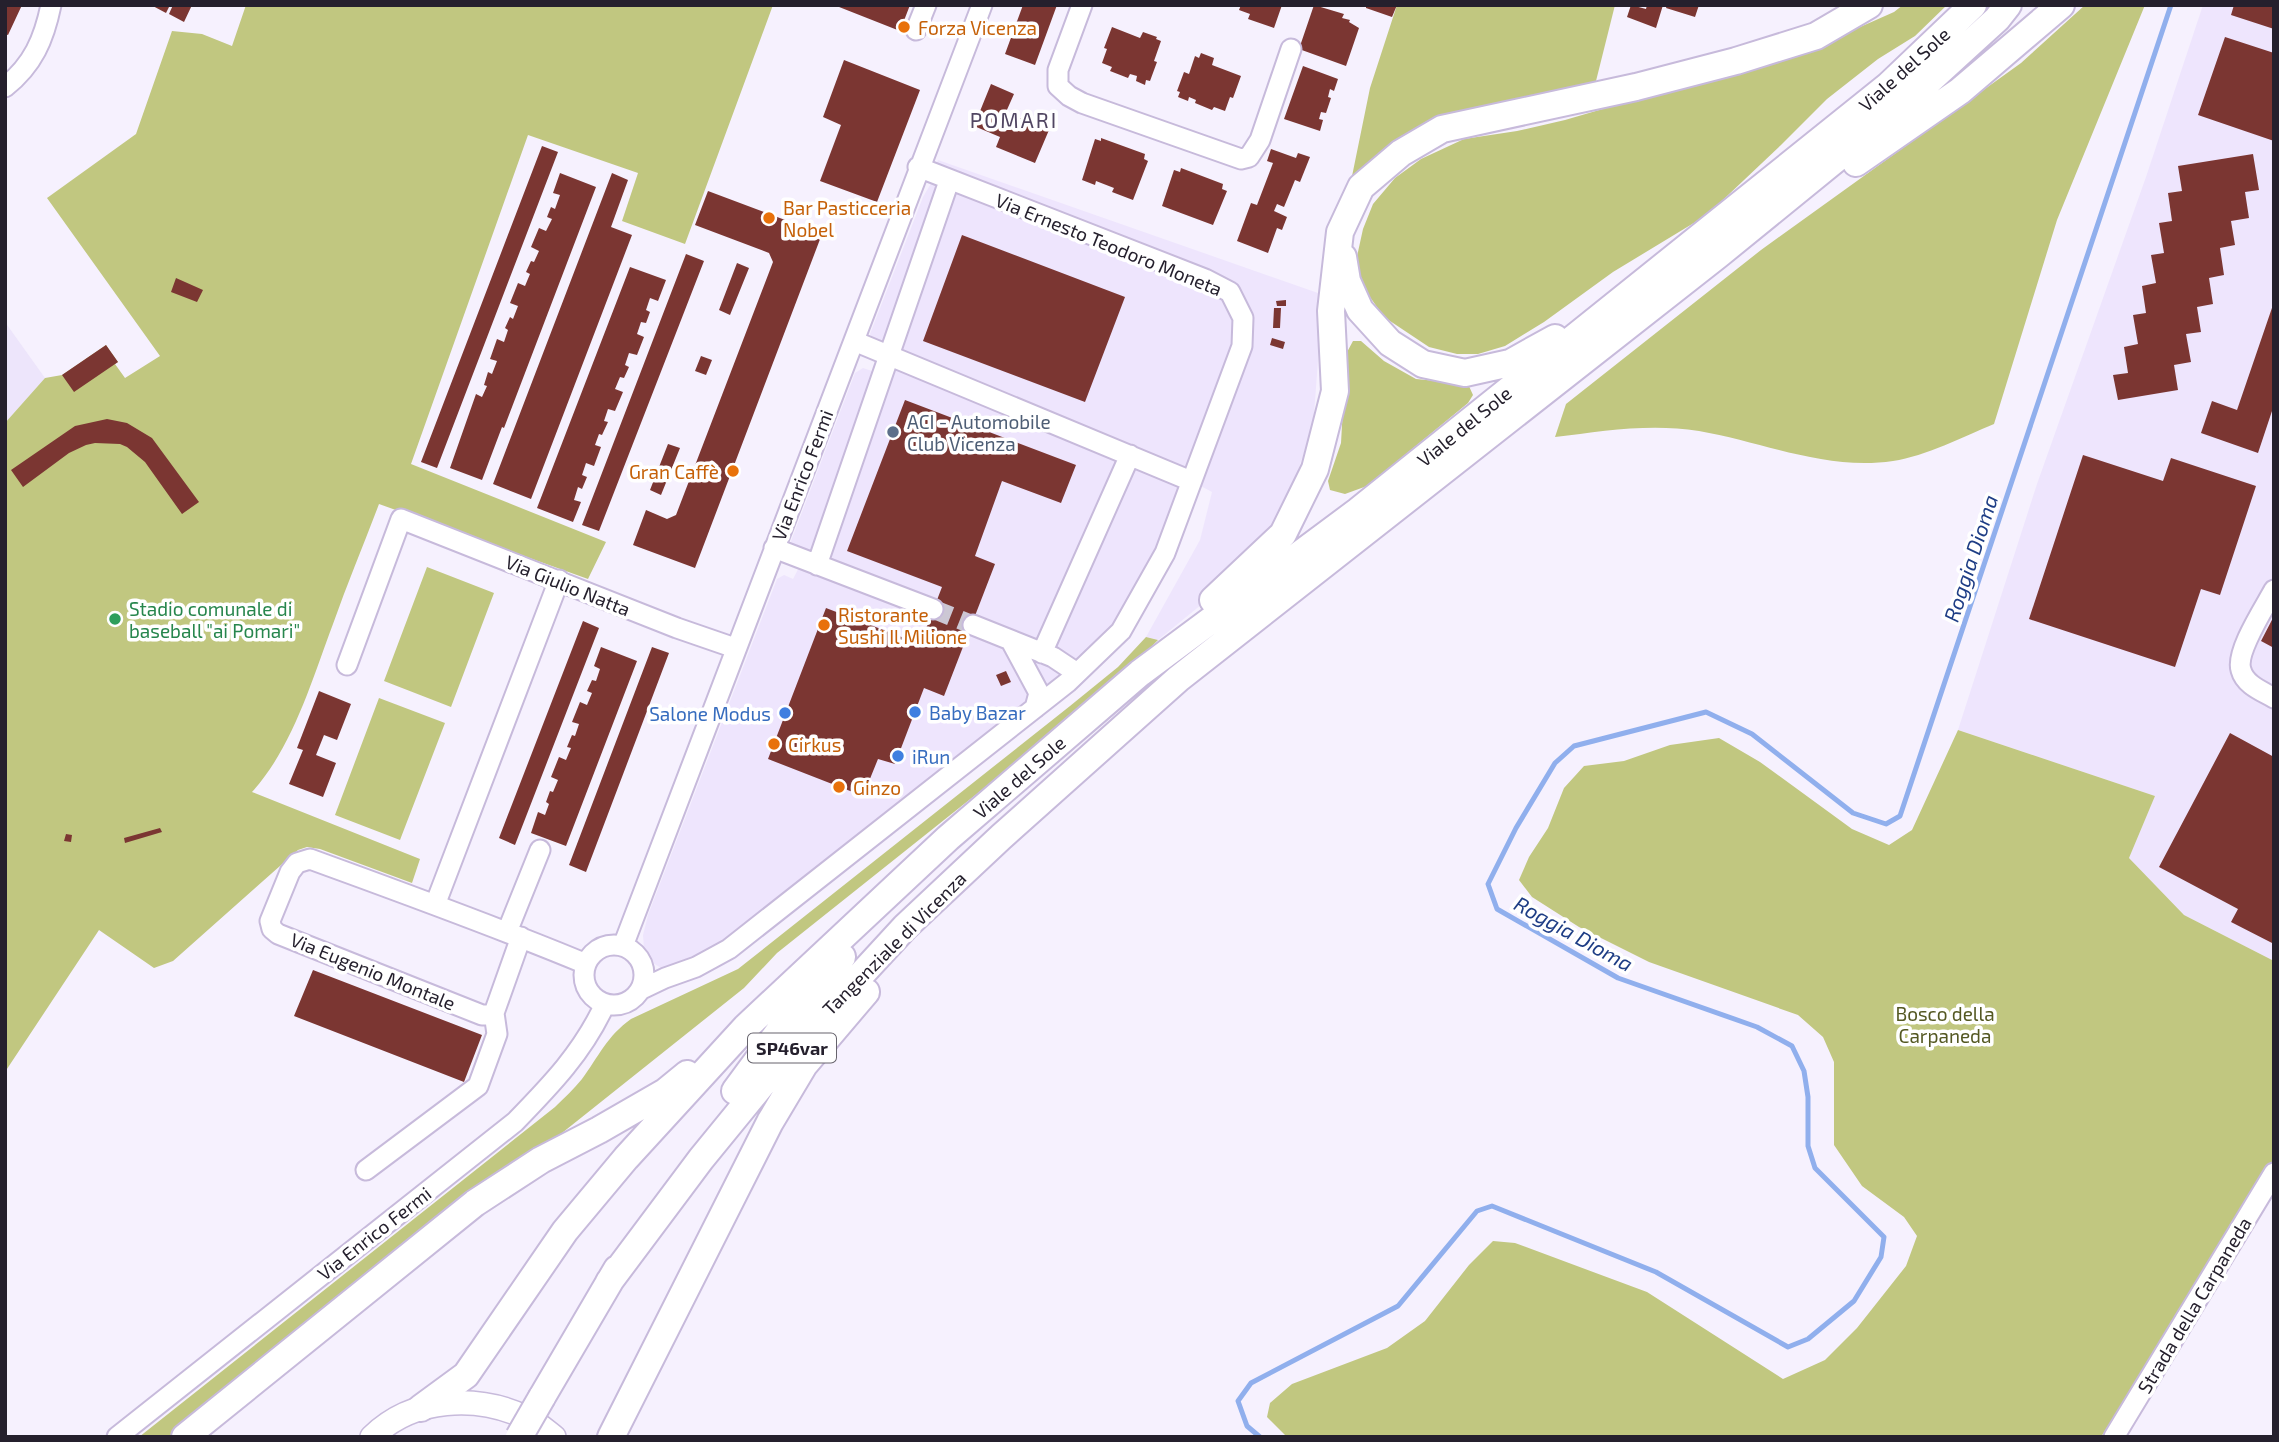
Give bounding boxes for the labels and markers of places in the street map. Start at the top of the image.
place label: Forza Vicenza [918,16,1037,39]
marker: Forza Vicenza [896,19,912,35]
place label: Bar Pasticceria Nobel [783,196,911,241]
marker: Bar Pasticceria Nobel [761,210,777,226]
place label: ACI - Automobile Club Vicenza [907,410,1051,455]
marker: ACI - Automobile Club Vicenza [885,424,901,440]
place label: Gran Caffè [629,460,719,483]
marker: Gran Caffè [725,463,741,479]
place label: Stadio comunale di baseball "ai Pomari" [129,597,300,642]
place label: Ristorante Sushi Il Milione [838,603,967,648]
marker: Stadio comunale di baseball "ai Pomari" [107,611,123,627]
marker: Ristorante Sushi Il Milione [816,617,832,633]
place label: Baby Bazar [929,701,1026,724]
place label: Salone Modus [649,702,771,725]
marker: Baby Bazar [907,704,923,720]
marker: Salone Modus [777,705,793,721]
place label: Cirkus [788,733,841,756]
marker: Cirkus [766,736,782,752]
place label: iRun [912,745,950,768]
marker: iRun [890,748,906,764]
place label: Ginzo [853,776,901,799]
marker: Ginzo [831,779,847,795]

